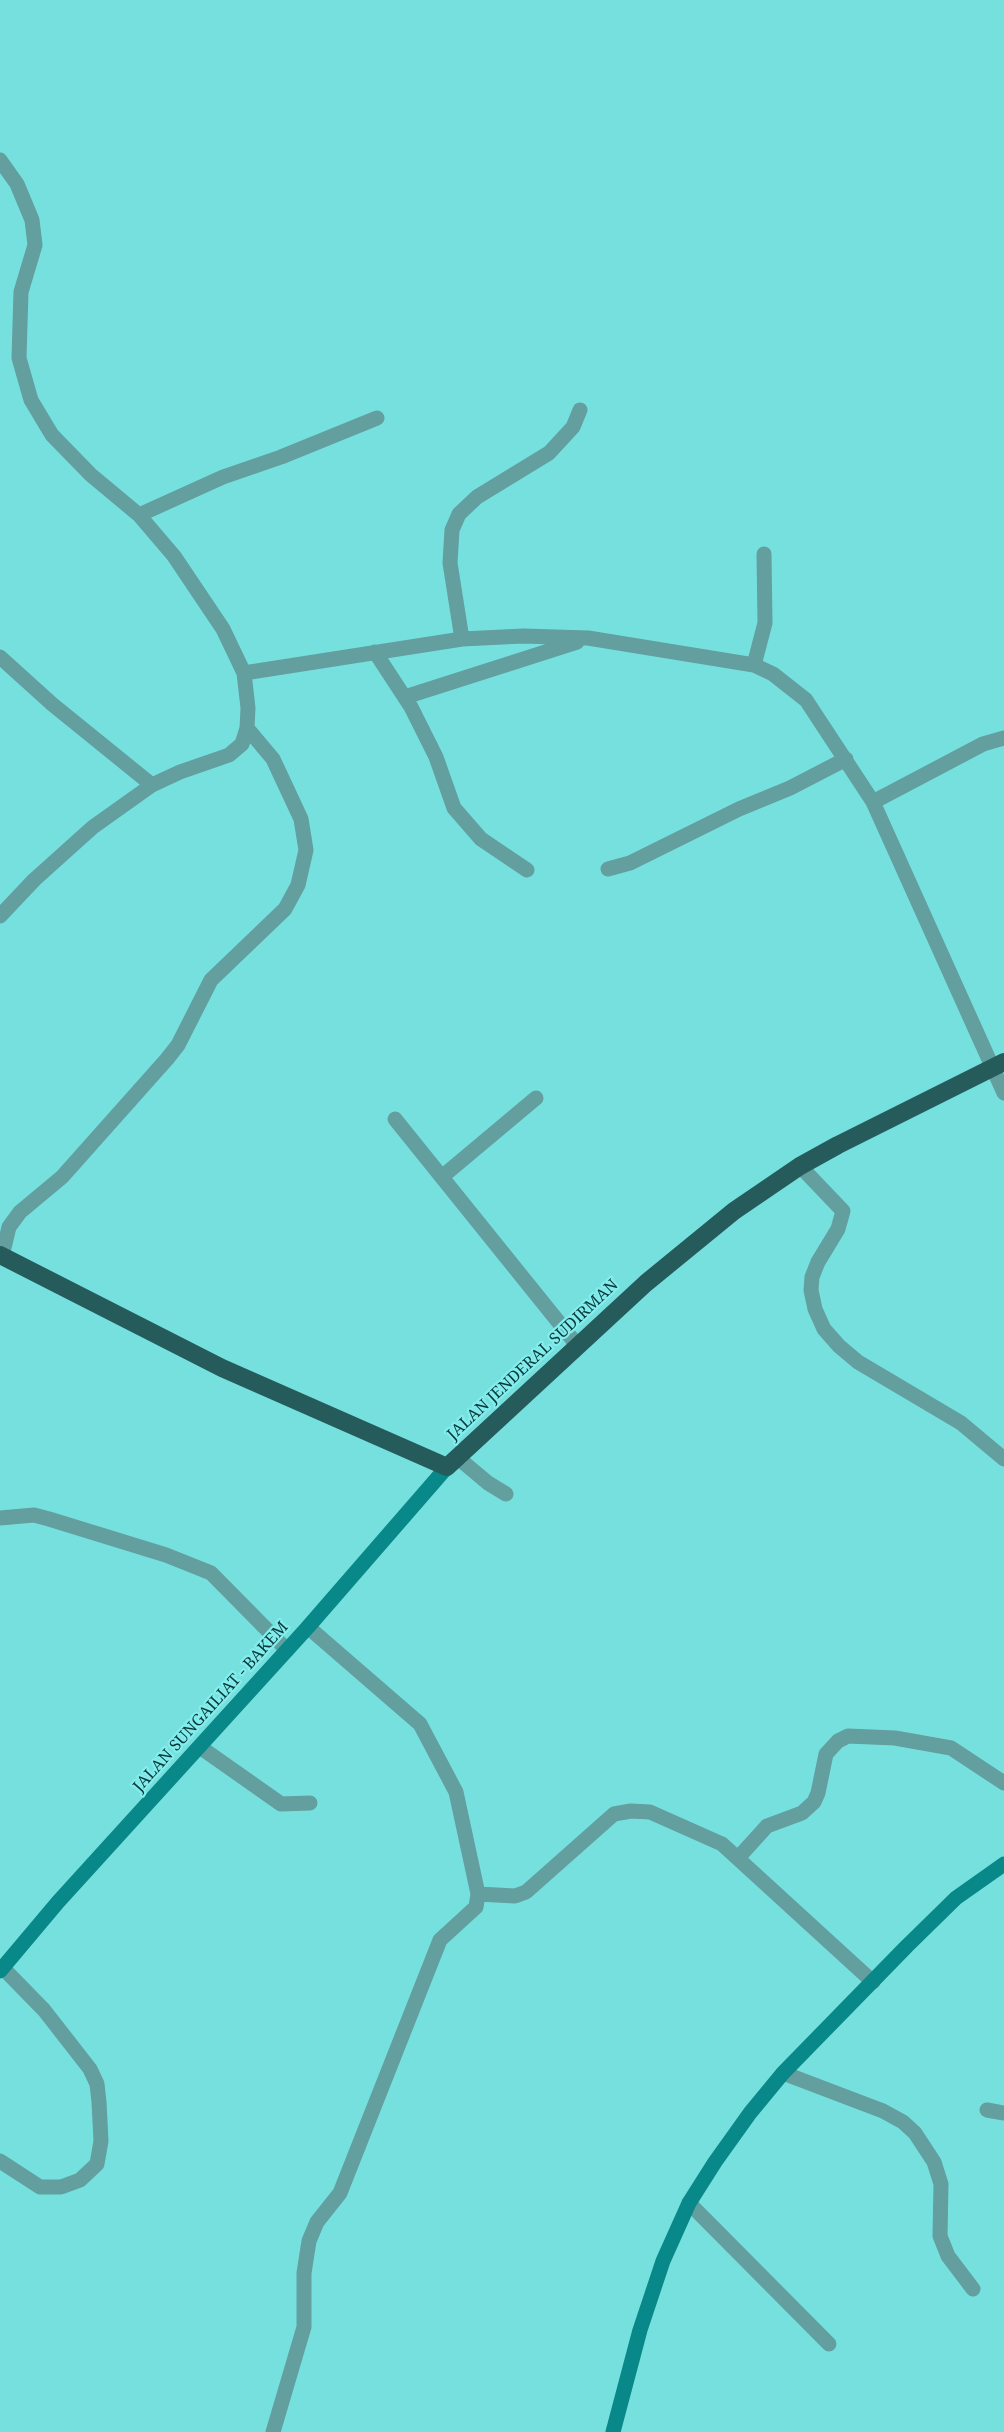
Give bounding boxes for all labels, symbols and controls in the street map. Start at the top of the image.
street label: JALAN JENDERAL SUDIRMAN [444,1276,622,1444]
street label: JALAN SUNGAILIAT - BAKEM [129,1618,293,1796]

